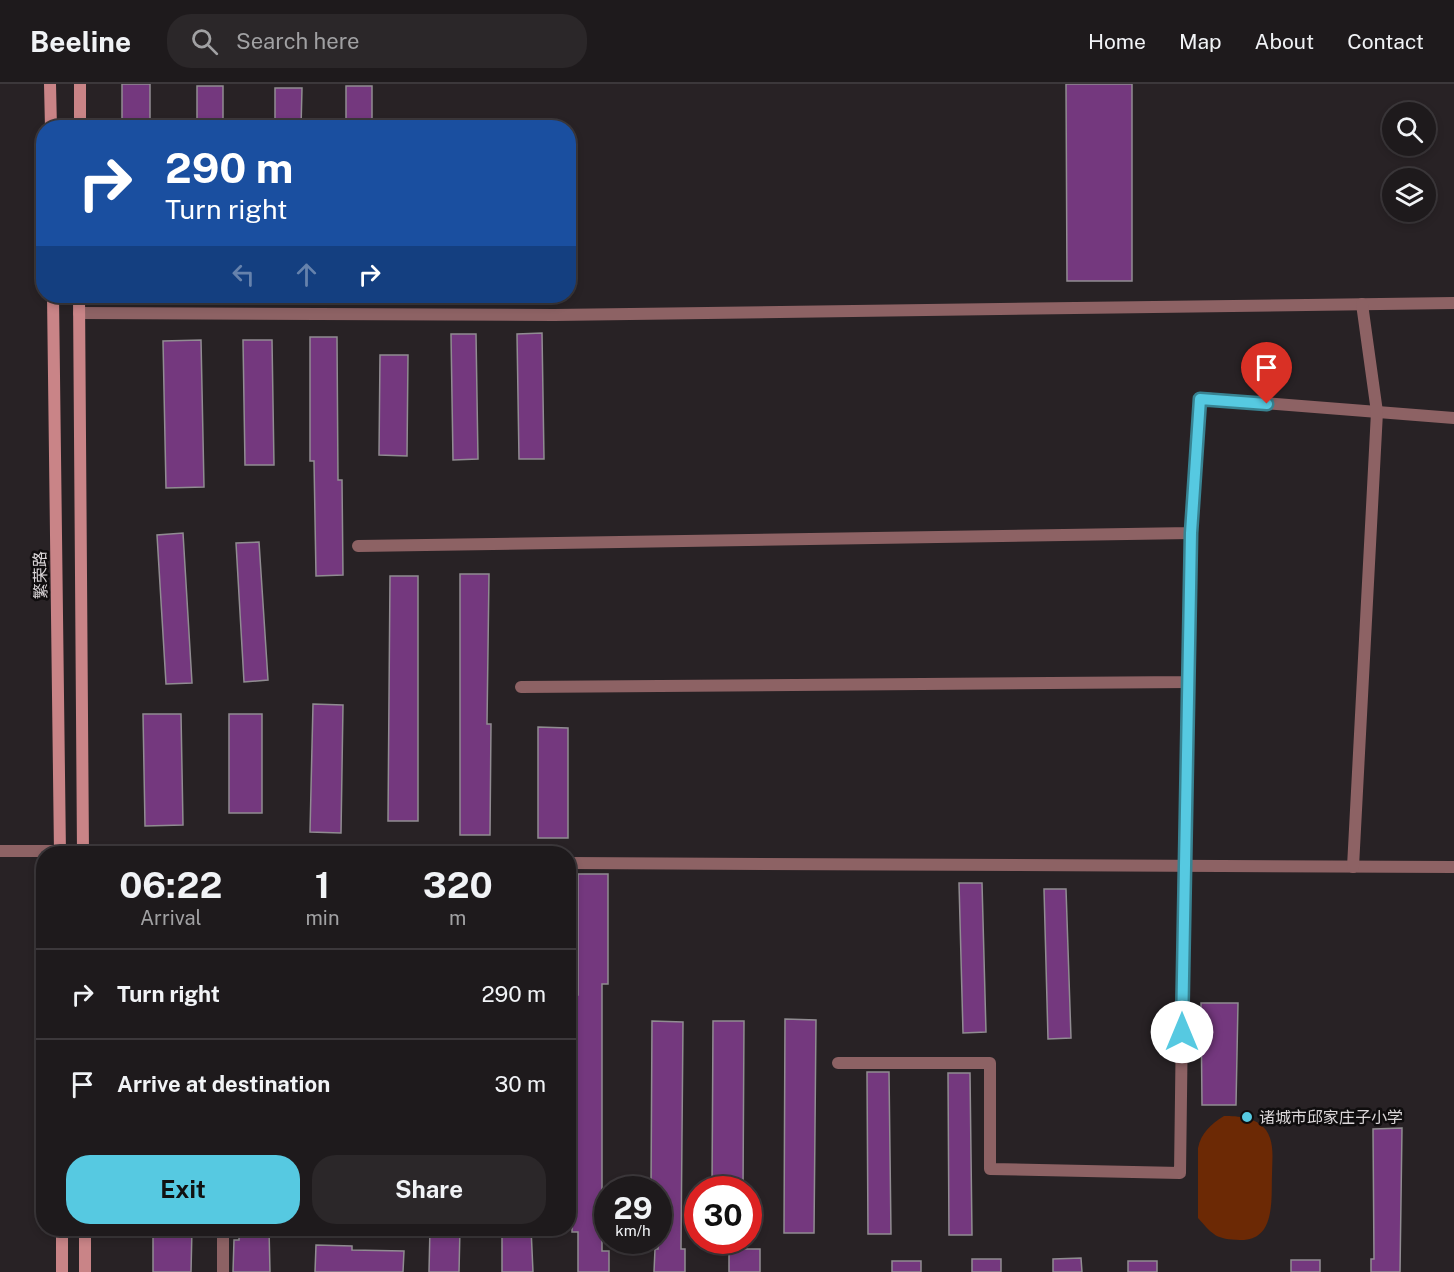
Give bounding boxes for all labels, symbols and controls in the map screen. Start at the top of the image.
search box [167,14,587,68]
text: Beeline [30,25,131,58]
icon: search [188,25,221,58]
text: Search here [236,28,360,54]
text: Home [1088,29,1146,54]
text: Map [1179,29,1222,54]
text: About [1255,29,1314,54]
text: Contact [1347,29,1424,54]
map controls [1382,102,1436,222]
button: search [1382,102,1436,156]
text: 290 m [165,143,293,192]
icon: right [66,144,144,222]
button: layers [1382,168,1436,222]
text: Turn right [165,193,288,225]
icon: left [227,258,260,291]
icon: ahead [290,258,323,291]
icon: right [353,258,386,291]
pin [1241,342,1292,404]
icon: arrive [1250,351,1283,384]
street label: 繁荣路 [31,551,50,599]
text: 06:22 [119,864,222,906]
text: 1 [315,864,330,906]
text: 320 [423,864,493,906]
text: Arrival [140,906,202,930]
text: min [306,906,339,930]
text: m [449,906,466,930]
icon: right [66,978,99,1011]
text: Turn right [117,981,220,1007]
text: 290 m [481,981,546,1007]
position arrow [1150,1000,1214,1064]
icon: arrive [66,1068,99,1101]
text: Arrive at destination [117,1071,330,1097]
text: 30 m [494,1071,546,1097]
place label: 诸城市邱家庄子小学 [1259,1108,1403,1127]
marker: 诸城市邱家庄子小学 [1240,1110,1254,1124]
button: Exit [66,1155,300,1224]
button: Share [312,1155,546,1224]
speed limit sign: 30 [684,1176,762,1254]
text: 29 [614,1190,652,1226]
text: km/h [615,1222,651,1239]

